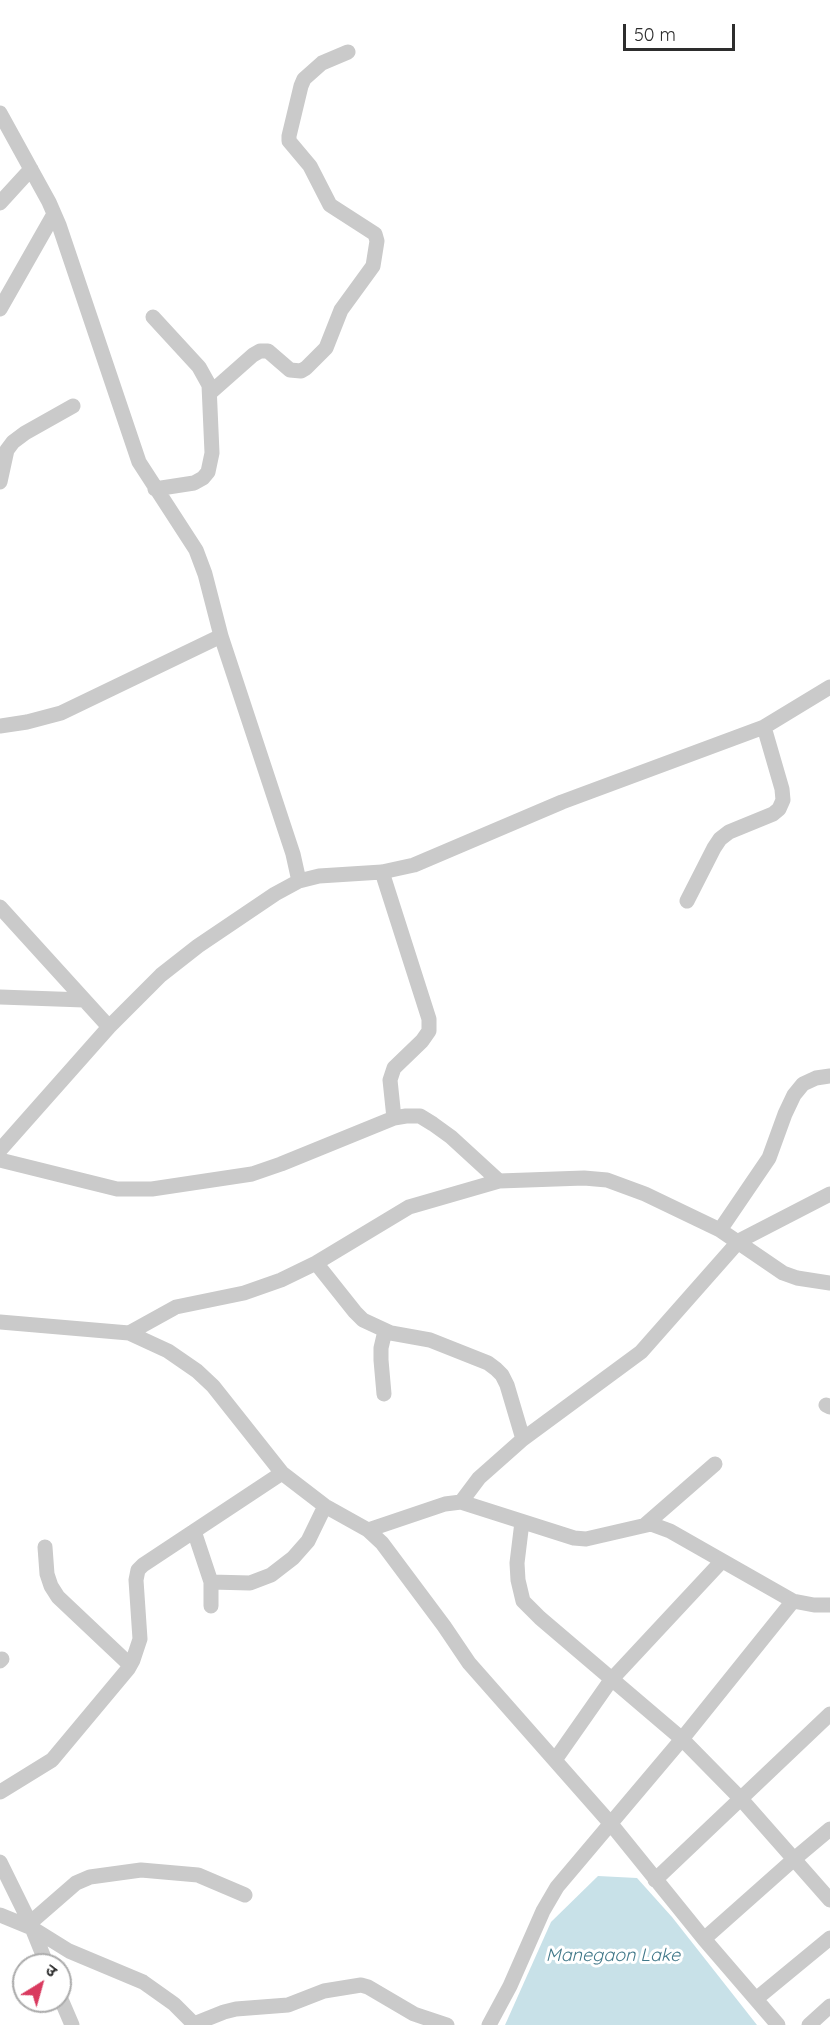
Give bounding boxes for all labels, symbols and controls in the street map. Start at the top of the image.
scale bar [626,12,738,50]
text: 50 m [634,23,676,46]
water label: Manegaon Lake [546,1945,680,1967]
north arrow [12,1953,72,2013]
text: उ [42,1959,61,1981]

